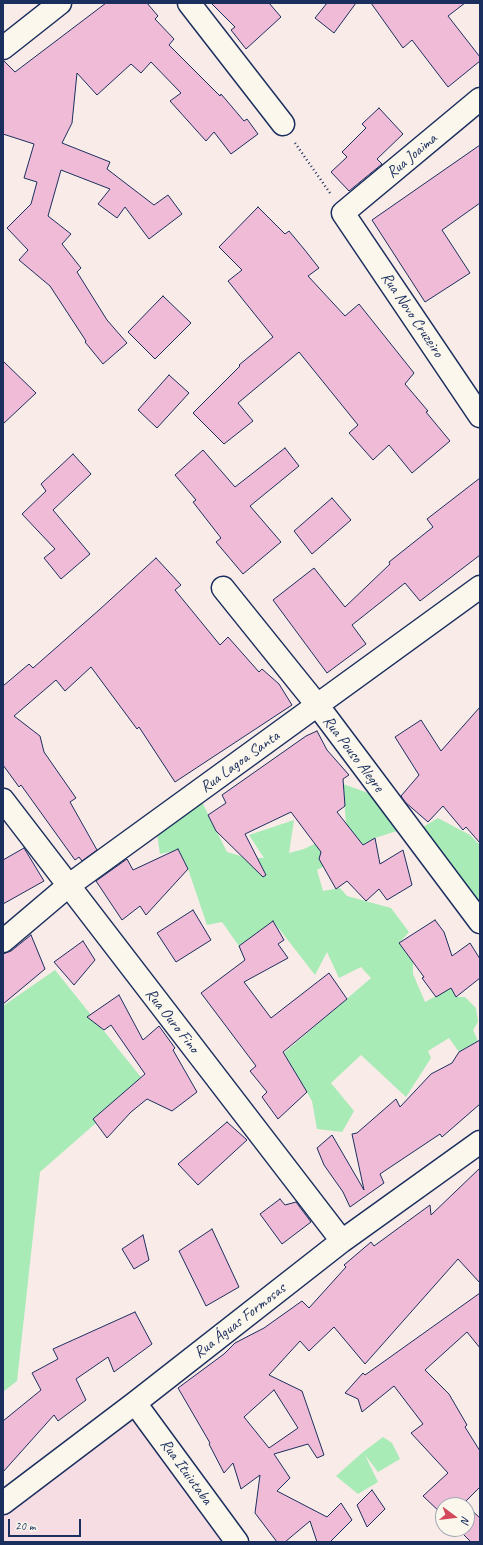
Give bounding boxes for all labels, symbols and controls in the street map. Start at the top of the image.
street label: Rua Joaima [383,129,441,183]
street label: Rua Novo Cruzeiro [377,269,447,361]
street label: Rua Pouso Alegre [318,712,388,796]
street label: Rua Lagoa Santa [197,727,283,797]
street label: Rua Ouro Fino [141,985,203,1057]
street label: Rua Águas Formosas [190,1279,290,1363]
street label: Rua Ituiutaba [156,1435,216,1509]
north arrow [435,1497,475,1537]
scale bar [10,1511,83,1537]
text: N [458,1515,473,1525]
text: 20 m [15,1518,35,1534]

